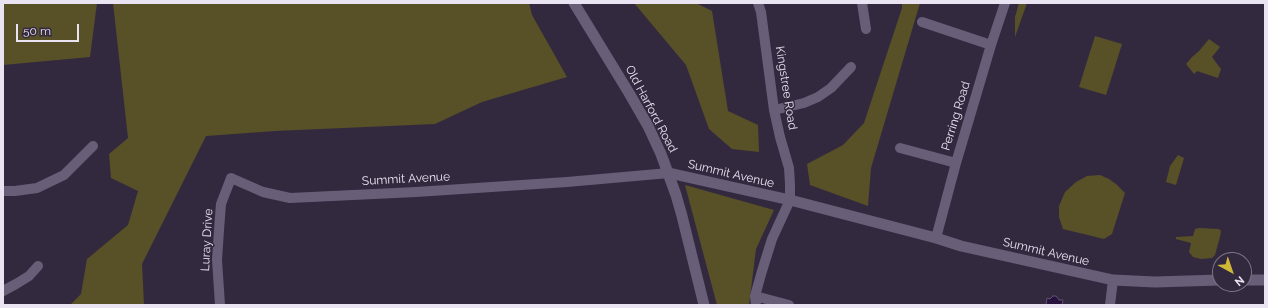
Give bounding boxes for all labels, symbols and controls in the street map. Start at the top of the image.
scale bar [18,16,81,42]
text: 50 m [23,24,51,38]
street label: Kingstree Road [772,45,800,131]
street label: Old Harford Road [622,63,680,155]
street label: Perring Road [939,80,973,152]
street label: Summit Avenue [686,157,776,191]
street label: Summit Avenue [362,169,450,189]
street label: Luray Drive [198,208,216,272]
street label: Summit Avenue [1001,235,1091,269]
north arrow [1212,252,1252,292]
text: N [1232,273,1247,288]

